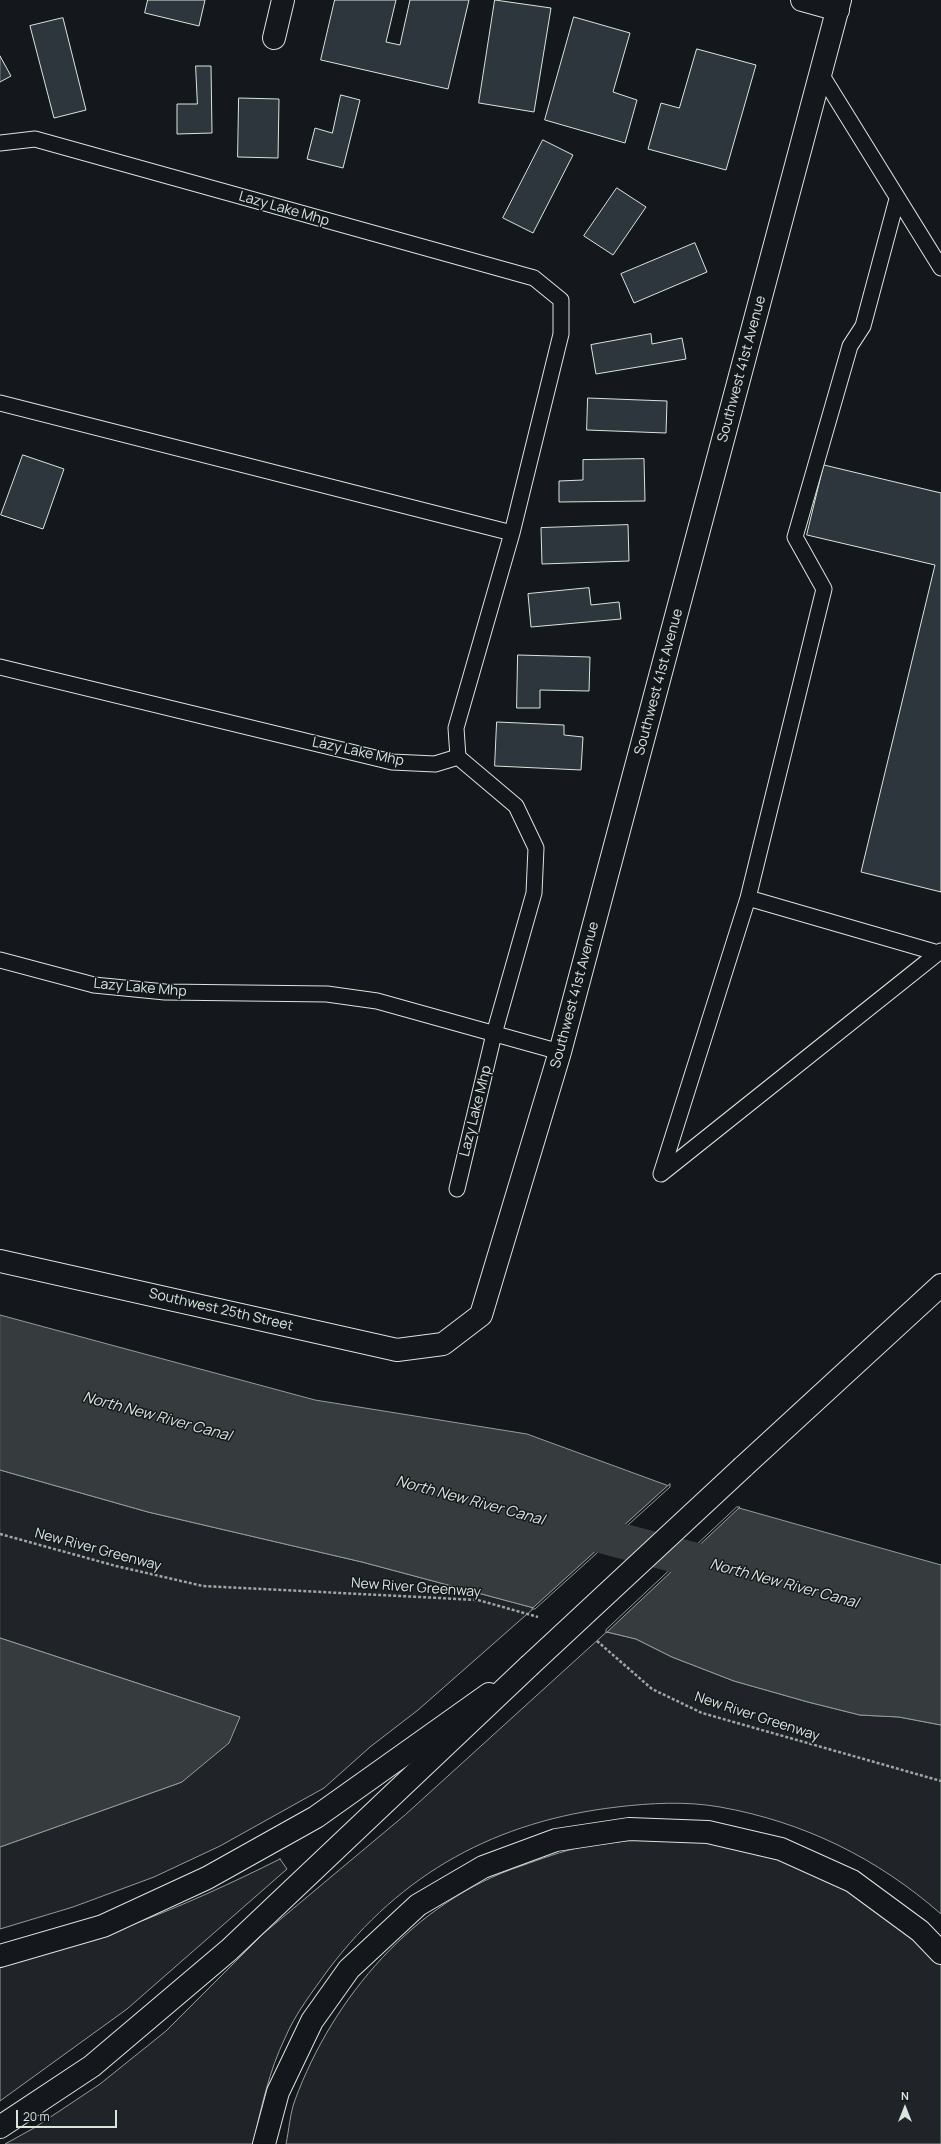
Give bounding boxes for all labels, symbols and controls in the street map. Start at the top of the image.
street label: Lazy Lake Mhp [237,188,331,230]
street label: Southwest 41st Avenue [714,294,770,444]
street label: Southwest 41st Avenue [631,607,687,757]
street label: Lazy Lake Mhp [311,734,405,770]
street label: Southwest 41st Avenue [547,920,603,1070]
street label: Lazy Lake Mhp [93,976,187,1000]
street label: Lazy Lake Mhp [457,1064,495,1158]
street label: Southwest 25th Street [147,1285,295,1335]
water label: North New River Canal [81,1389,233,1445]
water label: North New River Canal [394,1473,546,1529]
street label: New River Greenway [33,1525,163,1575]
water label: North New River Canal [708,1556,860,1612]
street label: New River Greenway [350,1575,482,1601]
street label: New River Greenway [692,1689,822,1745]
north arrow [885,2088,925,2128]
text: N [901,2088,909,2103]
scale bar [18,2102,119,2128]
text: 20 m [23,2108,50,2125]

